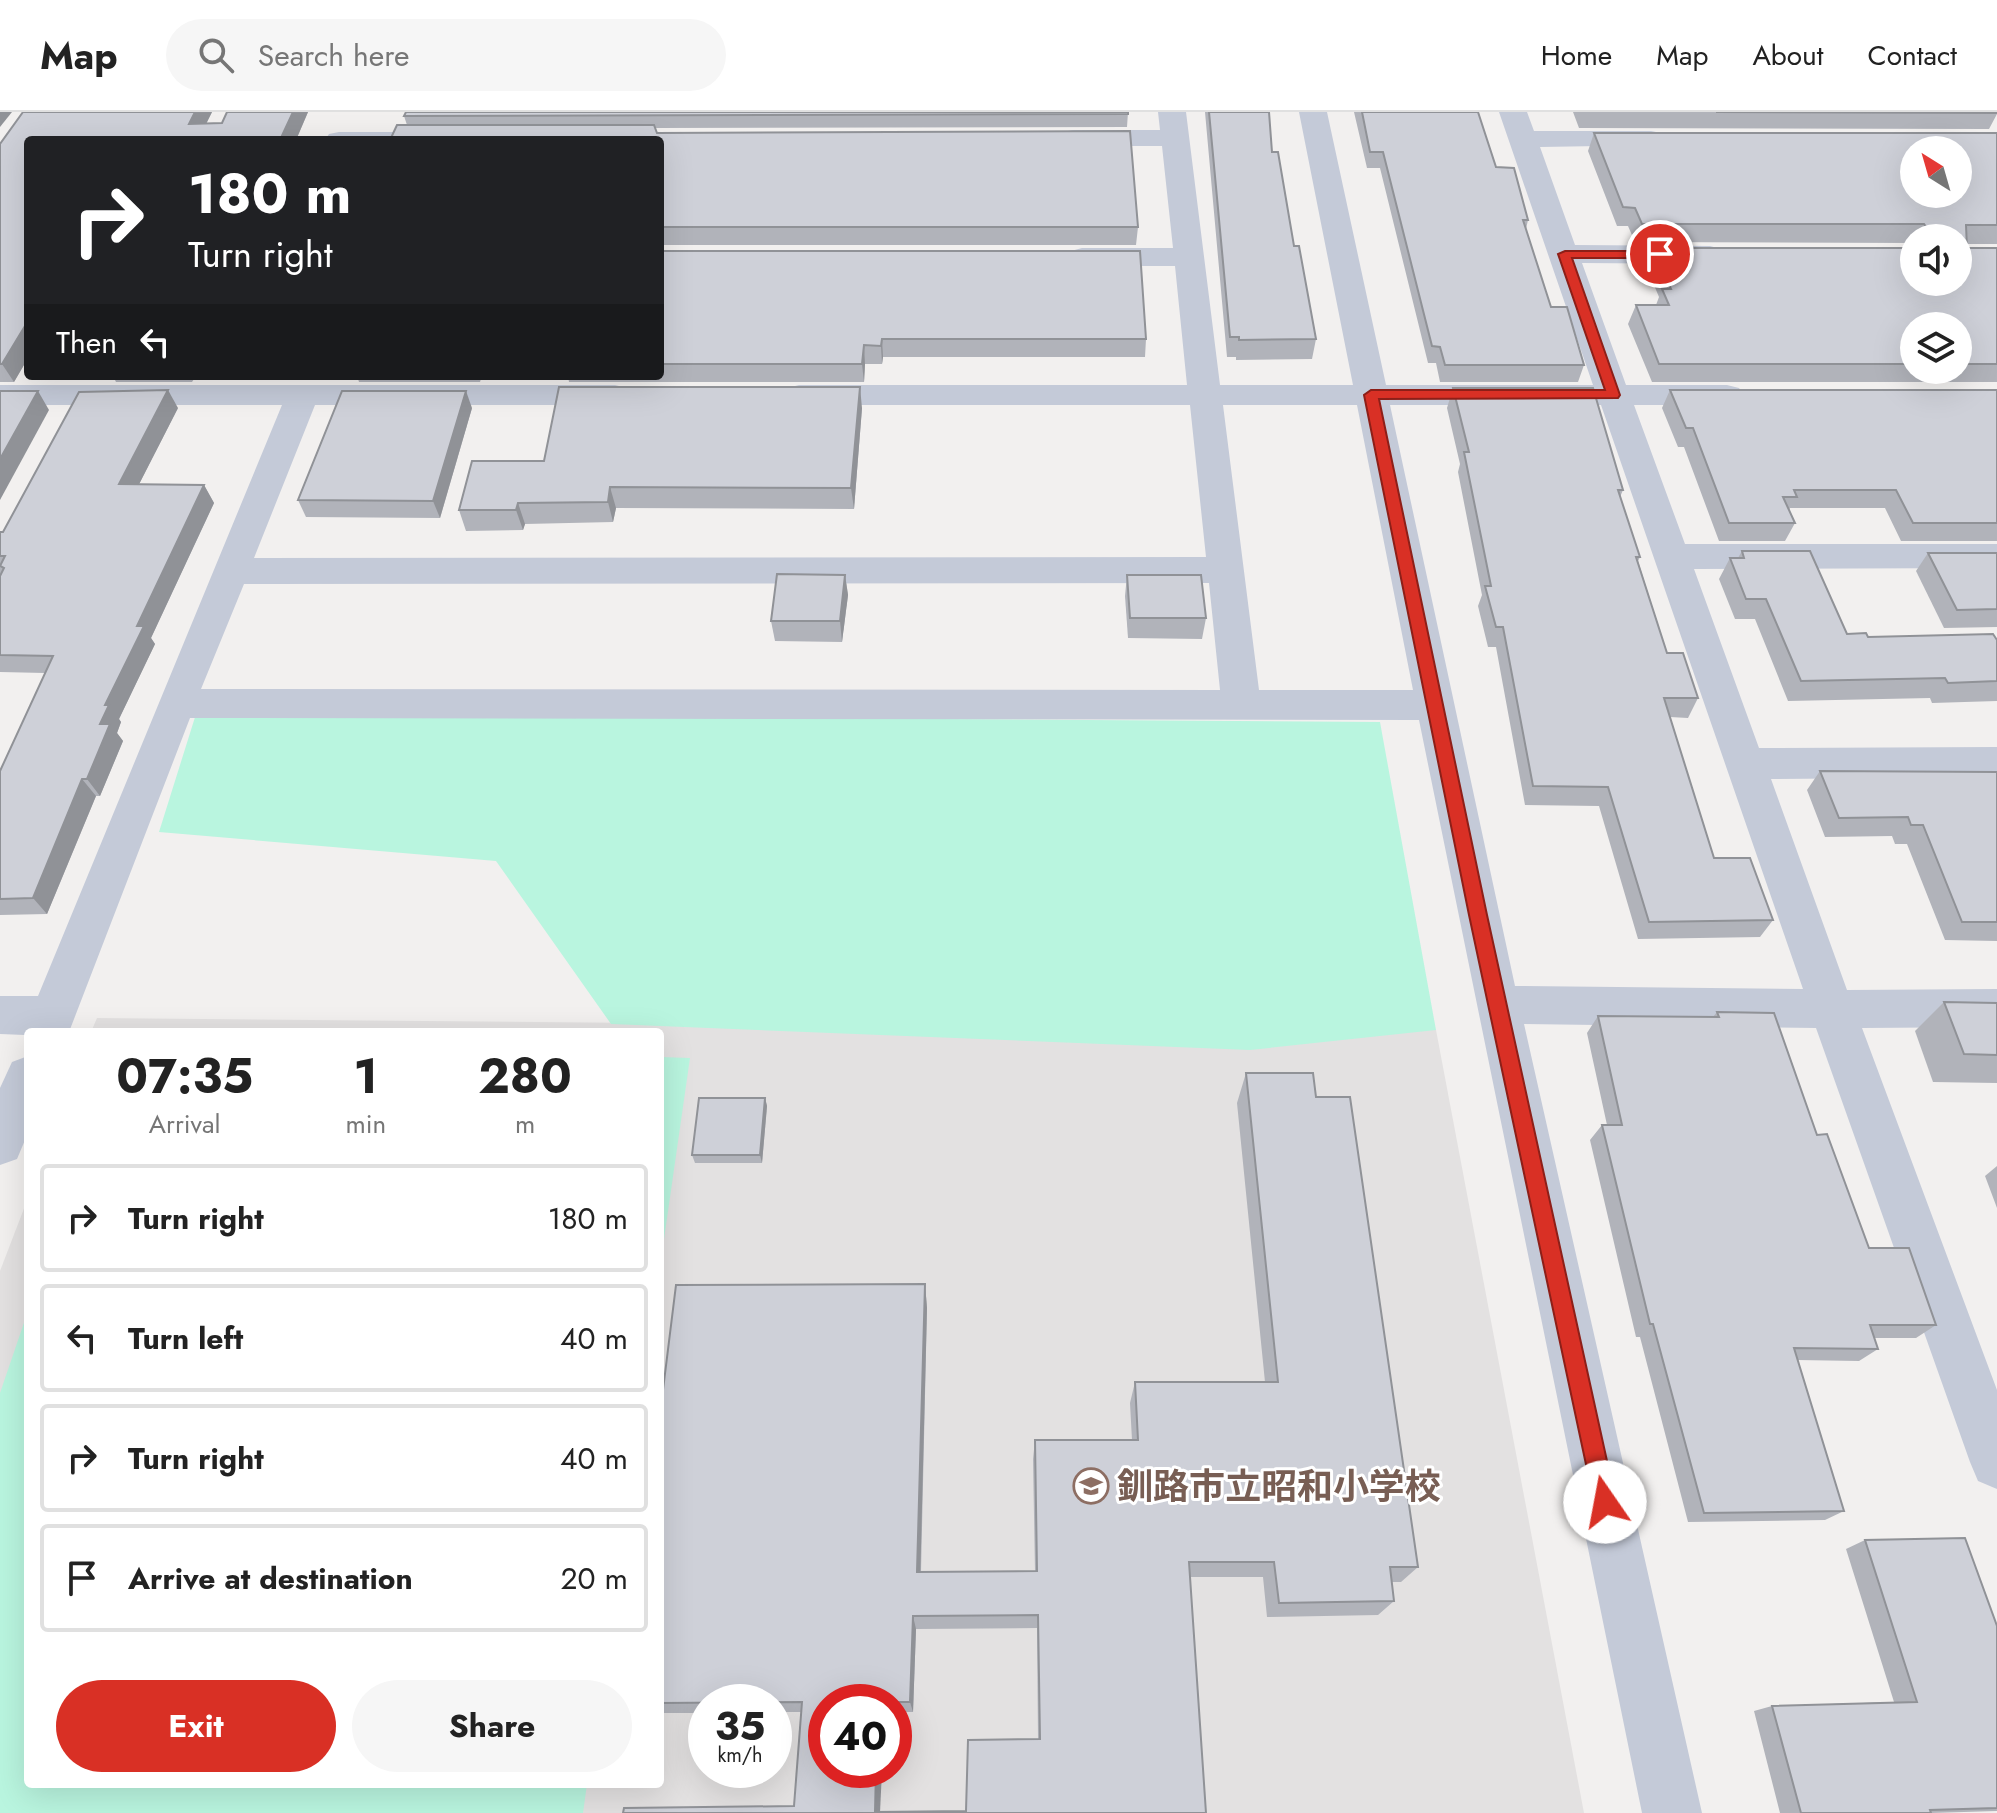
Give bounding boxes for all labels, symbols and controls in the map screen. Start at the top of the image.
search box [166,19,726,91]
text: Map [40,28,118,83]
icon: search [194,33,238,77]
text: Search here [258,34,410,77]
text: Home [1541,35,1612,76]
text: Map [1656,35,1708,76]
text: About [1752,35,1824,76]
text: Contact [1868,35,1957,76]
north arrow [1900,136,1972,208]
map controls [1900,136,1972,384]
text: 180 m [188,153,351,234]
icon: right [56,168,160,272]
pin [1626,220,1694,288]
button: sound [1900,224,1972,296]
text: Turn right [188,228,333,280]
icon: arrive [1638,232,1682,276]
button: layers [1900,312,1972,384]
icon: left [133,320,177,364]
text: Then [56,321,117,364]
text: 07:35 [116,1042,253,1111]
text: 1 [354,1042,378,1111]
text: 280 [478,1042,572,1111]
text: Arrival [149,1105,221,1143]
text: min [345,1105,386,1143]
text: m [515,1105,535,1143]
icon: right [60,1196,104,1240]
text: Turn right [128,1197,264,1240]
text: 180 m [548,1197,628,1240]
icon: left [60,1316,104,1360]
text: Turn left [128,1317,243,1360]
text: 40 m [560,1317,628,1360]
icon: right [60,1436,104,1480]
text: Turn right [128,1437,264,1480]
text: 40 m [560,1437,628,1480]
place label: 釧路市立昭和小学校 [1117,1460,1441,1512]
position arrow [1563,1460,1647,1544]
school or university icon: 釧路市立昭和小学校 [1072,1467,1110,1505]
icon: arrive [60,1556,104,1600]
text: Arrive at destination [128,1557,413,1600]
text: 20 m [561,1557,628,1600]
button: Exit [56,1680,336,1772]
button: Share [352,1680,632,1772]
speed limit sign: 40 [808,1684,912,1788]
text: 35 [715,1697,765,1755]
text: km/h [717,1741,763,1770]

